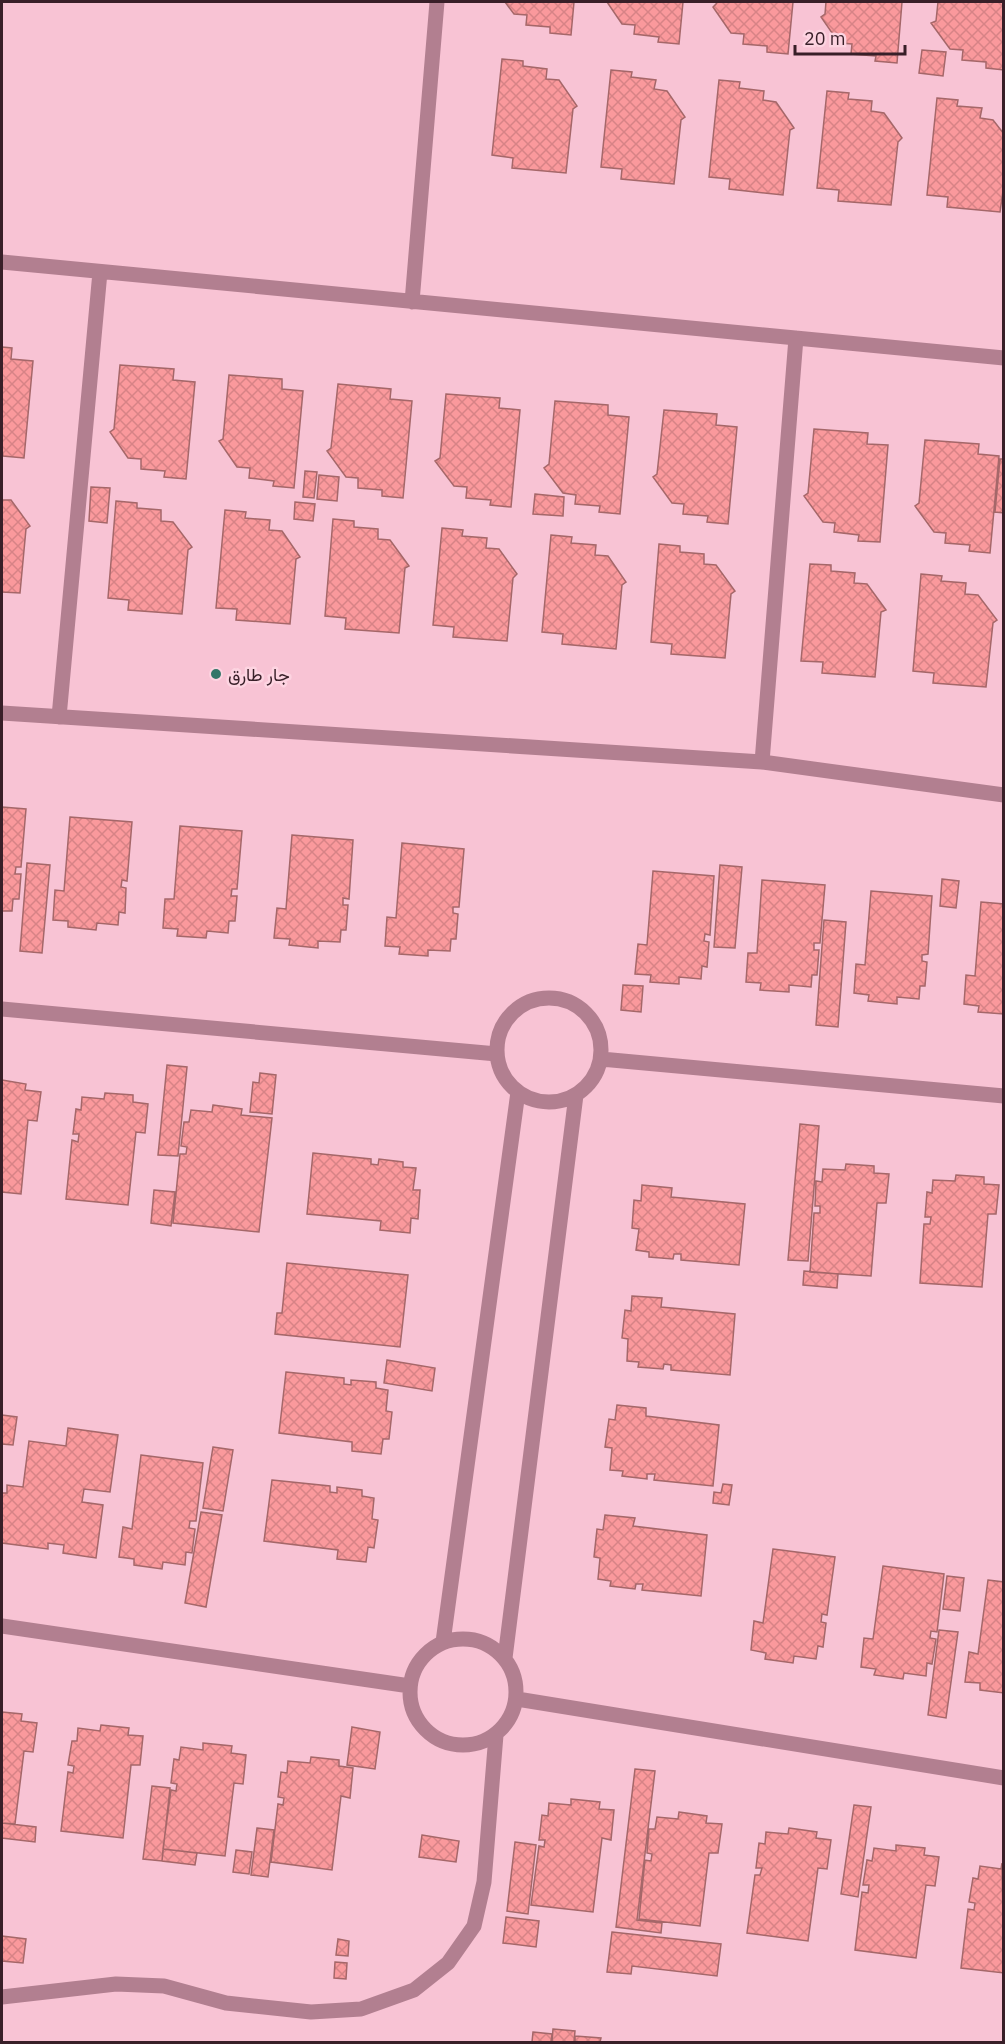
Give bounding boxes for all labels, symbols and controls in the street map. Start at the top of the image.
scale bar [795,18,904,56]
text: 20 m [804,27,846,50]
place label: جار طارق [228,663,290,686]
marker: جار طارق [209,667,223,681]

